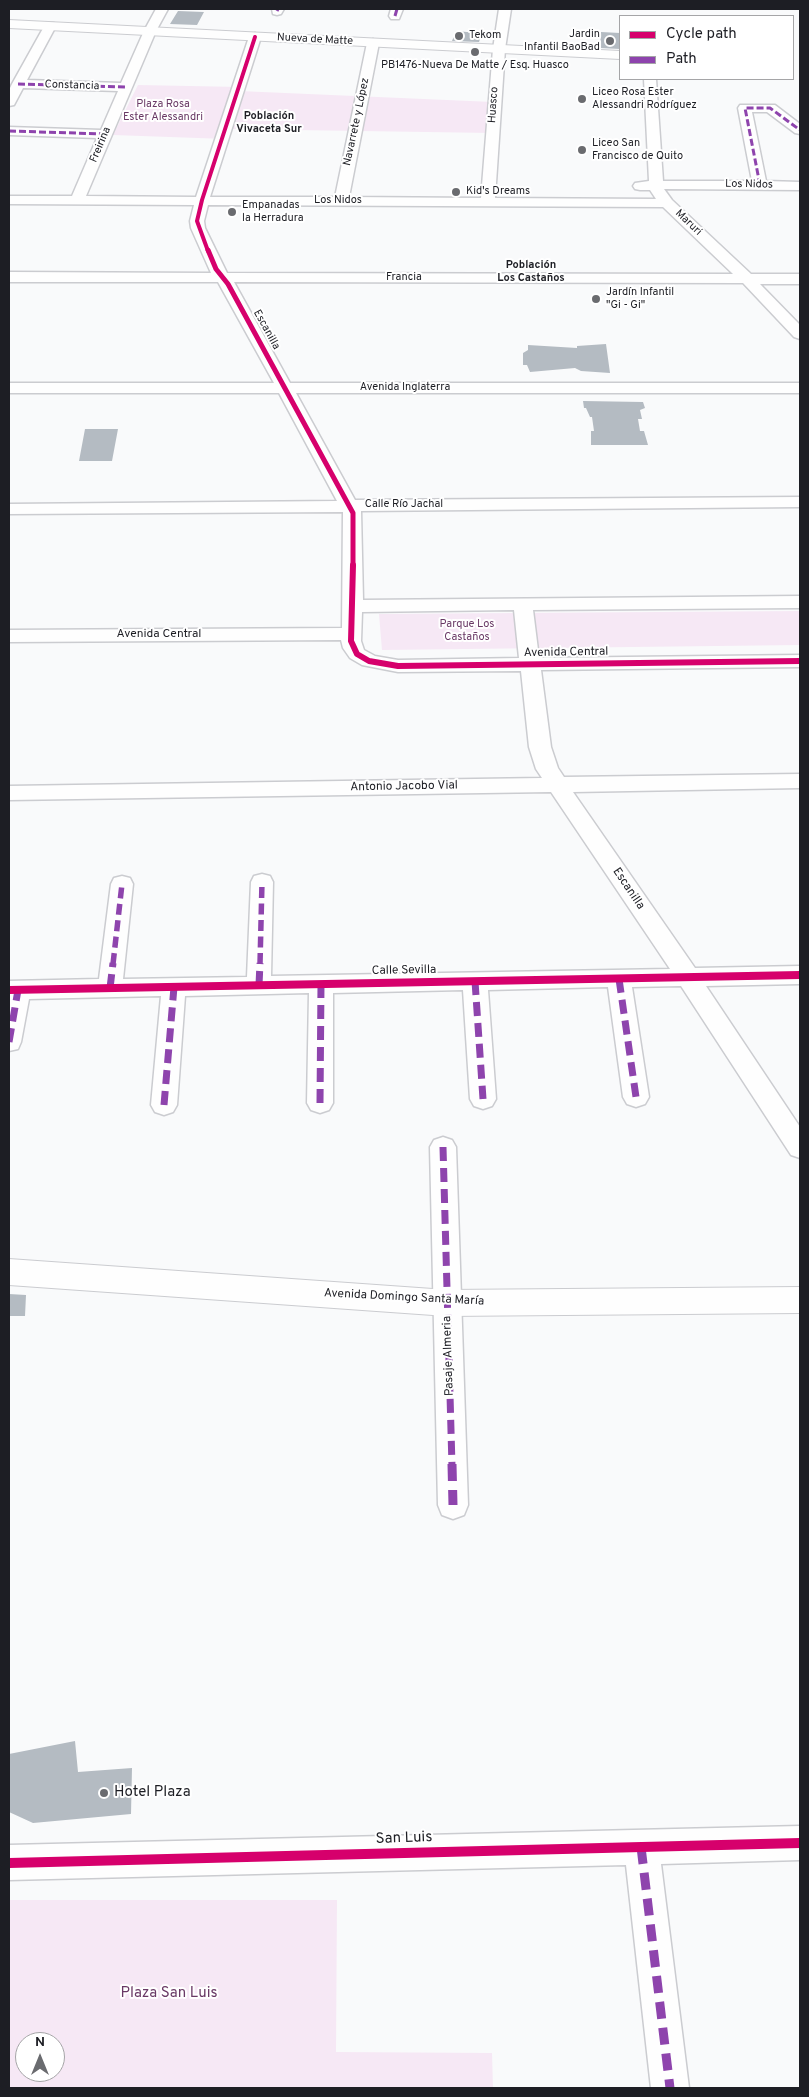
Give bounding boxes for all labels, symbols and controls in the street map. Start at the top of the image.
legend [619,15,794,80]
text: Cycle path [666,25,737,44]
place label: Jardin Infantil BaoBad [524,28,600,54]
place label: Tekom [469,29,501,43]
marker: Tekom [453,30,465,42]
street label: Nueva de Matte [277,31,353,49]
marker: Jardin Infantil BaoBad [604,35,616,47]
marker: PB1476-Nueva De Matte / Esq. Huasco [469,46,481,58]
text: Path [666,50,697,69]
place label: PB1476-Nueva De Matte / Esq. Huasco [381,59,569,73]
street label: Navarrete y López [341,77,373,167]
street label: Constancia [44,78,100,94]
street label: Huasco [486,86,502,124]
place label: Liceo Rosa Ester Alessandri Rodríguez [592,86,697,112]
marker: Liceo Rosa Ester Alessandri Rodríguez [576,93,588,105]
park label: Plaza Rosa Ester Alessandri [123,98,203,124]
district label: Población Vivaceta Sur [236,110,302,136]
street label: Freirina [88,125,114,165]
place label: Liceo San Francisco de Quito [592,137,683,163]
marker: Liceo San Francisco de Quito [576,144,588,156]
street label: Los Nidos [725,178,773,192]
place label: Kid's Dreams [466,185,530,199]
marker: Kid's Dreams [450,186,462,198]
street label: Los Nidos [314,194,362,208]
place label: Empanadas la Herradura [242,199,304,225]
marker: Empanadas la Herradura [226,206,238,218]
street label: Maruri [672,207,704,239]
district label: Población Los Castaños [497,259,565,285]
street label: Francia [386,271,422,285]
place label: Jardín Infantil "Gi - Gi" [606,286,674,312]
marker: Jardín Infantil "Gi - Gi" [590,293,602,305]
street label: Escanilla [250,308,282,352]
street label: Avenida Inglaterra [360,381,450,395]
street label: Calle Río Jachal [365,498,443,512]
park label: Parque Los Castaños [440,618,494,644]
street label: Avenida Central [117,628,201,642]
street label: Avenida Central [523,645,609,661]
street label: Antonio Jacobo Vial [350,779,458,795]
street label: Escanilla [609,865,647,913]
street label: Calle Sevilla [372,963,436,979]
street label: Avenida Domingo Santa María [323,1287,485,1309]
street label: Pasaje Almeria [440,1316,458,1396]
place label: Hotel Plaza [114,1784,191,1802]
marker: Hotel Plaza [98,1787,110,1799]
street label: San Luis [375,1829,433,1849]
park label: Plaza San Luis [121,1985,217,2003]
north arrow [15,2032,65,2082]
text: N [35,2034,45,2051]

